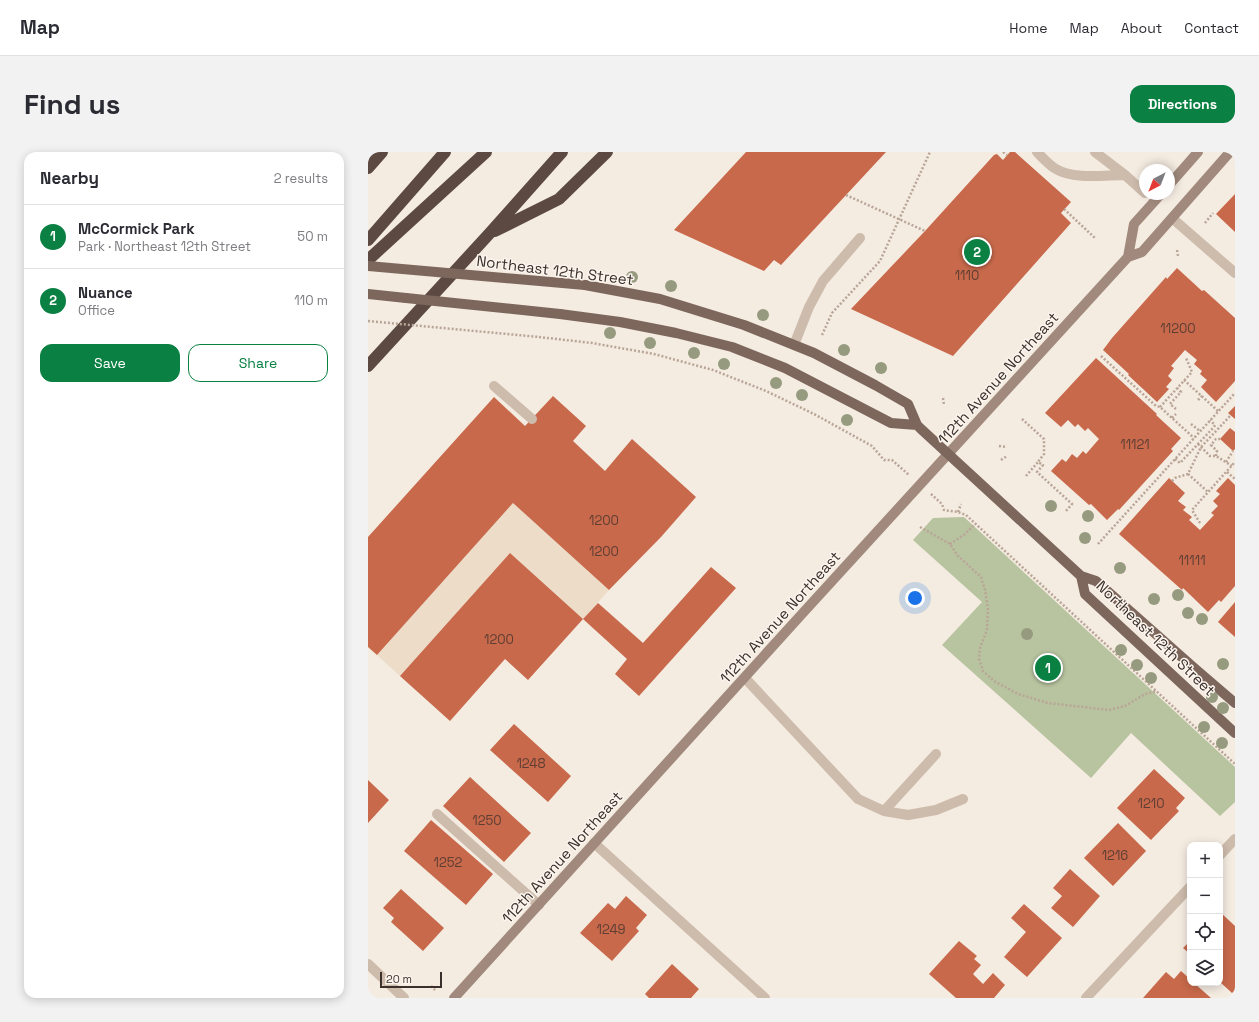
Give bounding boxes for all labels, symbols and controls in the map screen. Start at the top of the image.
text: Map [20,15,60,40]
text: Home [1009,19,1047,37]
text: Map [1069,19,1099,37]
text: About [1121,19,1162,37]
text: Contact [1184,19,1239,37]
button: Directions [1130,85,1235,123]
text: Find us [24,86,121,122]
north arrow [1139,164,1175,200]
text: Nearby [40,167,99,189]
text: 2 results [274,170,328,187]
text: McCormick Park [78,219,195,238]
text: 1 [50,228,56,245]
text: 50 m [297,228,328,245]
pin: 2 [964,237,990,267]
text: Park · Northeast 12th Street [78,238,251,255]
street label: Northeast 12th Street [475,251,635,289]
house number: 1110 [955,267,979,284]
text: Nuance [78,283,133,302]
text: 2 [49,292,57,309]
text: 110 m [294,292,328,309]
text: Office [78,302,115,319]
street label: 112th Avenue Northeast [934,308,1062,448]
house number: 11200 [1160,320,1196,337]
button: Save [40,344,180,382]
button: Share [188,344,328,382]
house number: 11121 [1120,436,1150,453]
house number: 1200 [589,512,619,529]
house number: 1200 [589,543,619,560]
street label: 112th Avenue Northeast [716,547,844,687]
house number: 11111 [1178,552,1206,569]
street label: Northeast 12th Street [1093,576,1219,700]
your location [905,588,925,608]
house number: 1200 [484,631,514,648]
pin: 1 [1035,653,1061,683]
house number: 1248 [516,755,546,772]
street label: 112th Avenue Northeast [498,787,626,927]
house number: 1210 [1137,795,1165,812]
house number: 1250 [472,812,502,829]
map controls [1187,842,1223,986]
button: + [1187,842,1223,878]
house number: 1216 [1102,847,1128,864]
house number: 1252 [434,854,463,871]
button: − [1187,878,1223,914]
button: locate [1187,914,1223,950]
house number: 1249 [597,921,626,938]
button: layers [1187,950,1223,986]
scale bar [380,970,442,989]
text: 20 m [386,972,412,986]

